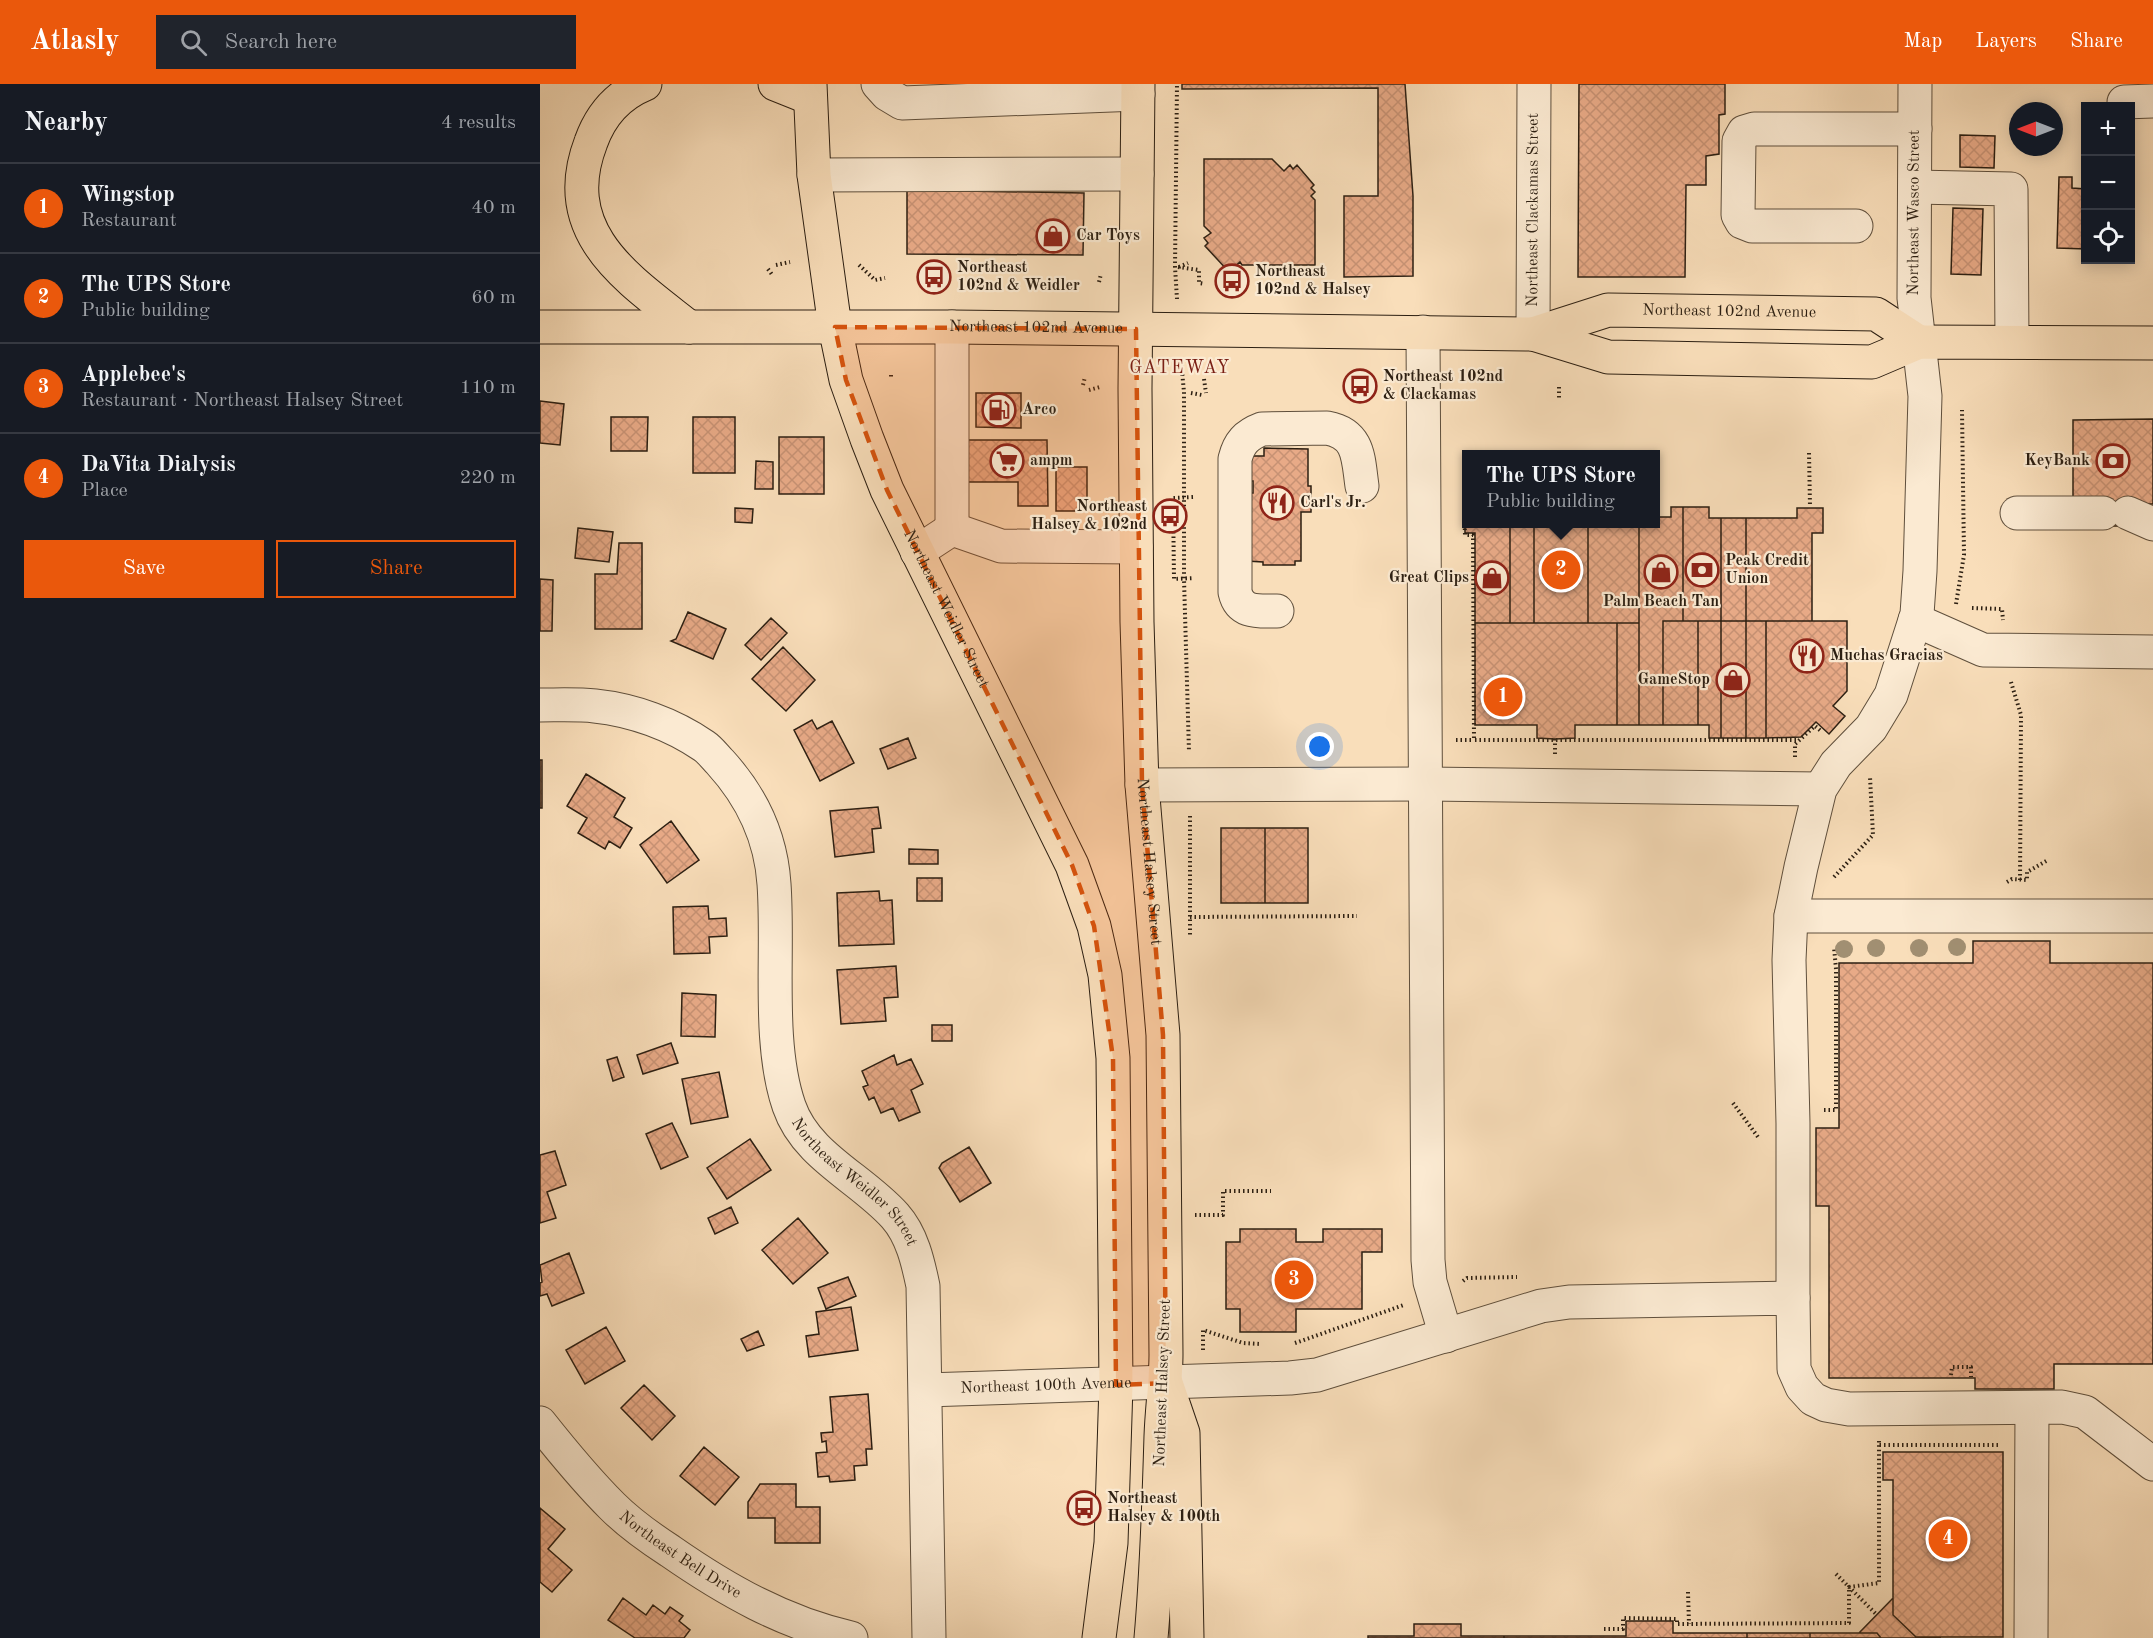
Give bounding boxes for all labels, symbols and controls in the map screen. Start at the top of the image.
search box [156,15,576,69]
icon: search [177,26,210,59]
text: Atlasly [30,28,120,56]
text: Search here [225,31,337,53]
text: Map [1903,31,1942,52]
text: Layers [1975,31,2037,52]
text: Share [2070,31,2123,52]
north arrow [2009,102,2063,156]
map controls [2081,102,2135,264]
button: + [2081,102,2135,156]
text: Nearby [24,110,108,136]
street label: Northeast Clackamas Street [1525,112,1542,307]
text: 4 results [441,113,516,133]
street label: Northeast Wasco Street [1906,129,1923,296]
button: − [2081,156,2135,210]
text: Wingstop [81,184,175,206]
text: 1 [38,198,49,218]
text: 40 m [471,198,516,218]
button: locate [2081,210,2135,264]
text: Restaurant [81,211,177,231]
shop icon: Car Toys [1035,218,1071,254]
place label: Car Toys [1076,228,1140,244]
bus stop icon: Northeast 102nd & Weidler [916,259,952,295]
place label: Northeast 102nd & Weidler [957,260,1080,294]
bus stop icon: Northeast 102nd & Halsey [1214,263,1250,299]
place label: Northeast 102nd & Halsey [1255,264,1371,298]
text: The UPS Store [81,274,231,296]
text: 2 [38,288,49,308]
text: 60 m [471,288,516,308]
text: Public building [81,301,210,321]
street label: Northeast 102nd Avenue [1642,303,1816,321]
street label: Northeast 102nd Avenue [949,319,1123,337]
district label: GATEWAY [1129,359,1231,377]
text: Applebee's [81,364,186,386]
bus stop icon: Northeast 102nd & Clackamas [1342,368,1378,404]
place label: Northeast 102nd & Clackamas [1383,369,1504,403]
text: 3 [38,378,49,398]
text: 110 m [460,378,516,398]
text: Restaurant · Northeast Halsey Street [81,391,403,411]
fuel station icon: Arco [981,392,1017,428]
place label: Arco [1022,402,1057,418]
supermarket icon: ampm [989,443,1025,479]
bank icon: KeyBank [2095,443,2131,479]
popup [1462,450,1660,528]
place label: ampm [1030,453,1073,469]
place label: KeyBank [2024,453,2090,469]
text: DaVita Dialysis [81,454,236,476]
text: The UPS Store [1486,465,1636,487]
text: 4 [38,468,49,488]
text: 220 m [460,468,516,488]
text: Place [81,481,128,501]
restaurant icon: Carl's Jr. [1259,485,1295,521]
text: Public building [1486,492,1615,512]
place label: Carl's Jr. [1300,495,1366,511]
bus stop icon: Northeast Halsey & 102nd [1152,498,1188,534]
place label: Northeast Halsey & 102nd [1031,499,1147,533]
street label: Northeast Weidler Street [900,528,992,691]
button: Save [24,540,264,598]
button: Share [276,540,516,598]
pin: 2 [1542,548,1580,592]
bank icon: Peak Credit Union [1684,552,1720,588]
place label: Peak Credit Union [1725,553,1809,587]
shop icon: Palm Beach Tan [1643,554,1679,590]
shop icon: Great Clips [1474,560,1510,596]
place label: Great Clips [1389,570,1469,586]
place label: Palm Beach Tan [1603,594,1719,610]
restaurant icon: Muchas Gracias [1789,638,1825,674]
place label: Muchas Gracias [1830,648,1943,664]
shop icon: GameStop [1715,662,1751,698]
place label: GameStop [1637,672,1710,688]
pin: 1 [1484,674,1522,720]
your location [1305,732,1334,761]
street label: Northeast Halsey Street [1134,778,1163,946]
street label: Northeast Weidler Street [788,1115,920,1249]
pin: 3 [1274,1258,1314,1302]
street label: Northeast Halsey Street [1152,1298,1174,1467]
street label: Northeast 100th Avenue [960,1375,1132,1397]
bus stop icon: Northeast Halsey & 100th [1066,1490,1102,1526]
place label: Northeast Halsey & 100th [1107,1491,1220,1525]
street label: Northeast Bell Drive [616,1508,744,1602]
pin: 4 [1928,1516,1968,1562]

